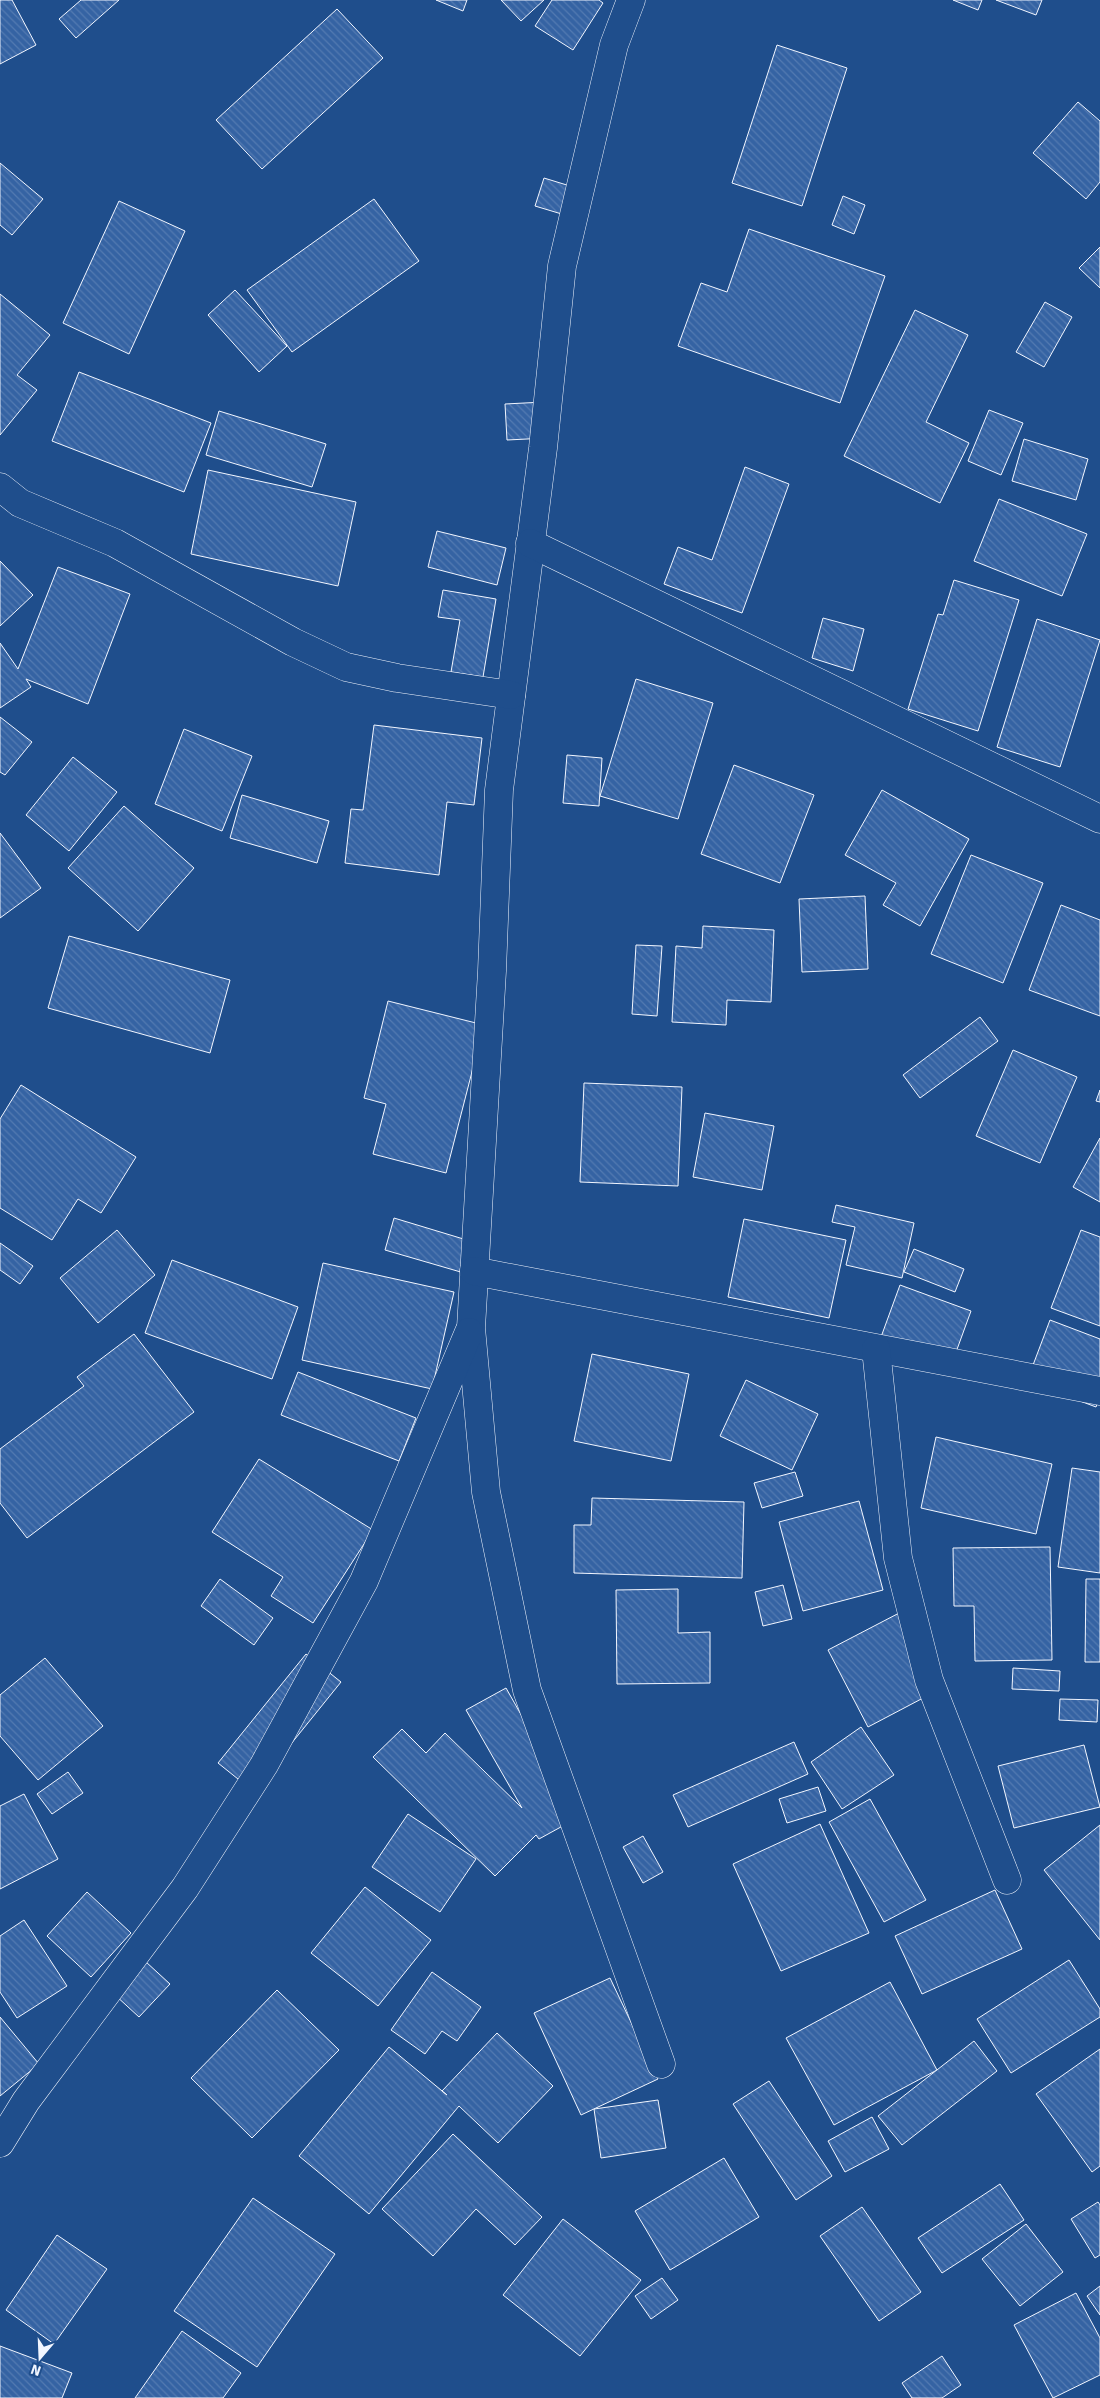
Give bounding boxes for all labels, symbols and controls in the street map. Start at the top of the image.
north arrow [15,2333,65,2383]
text: N [29,2360,43,2379]

